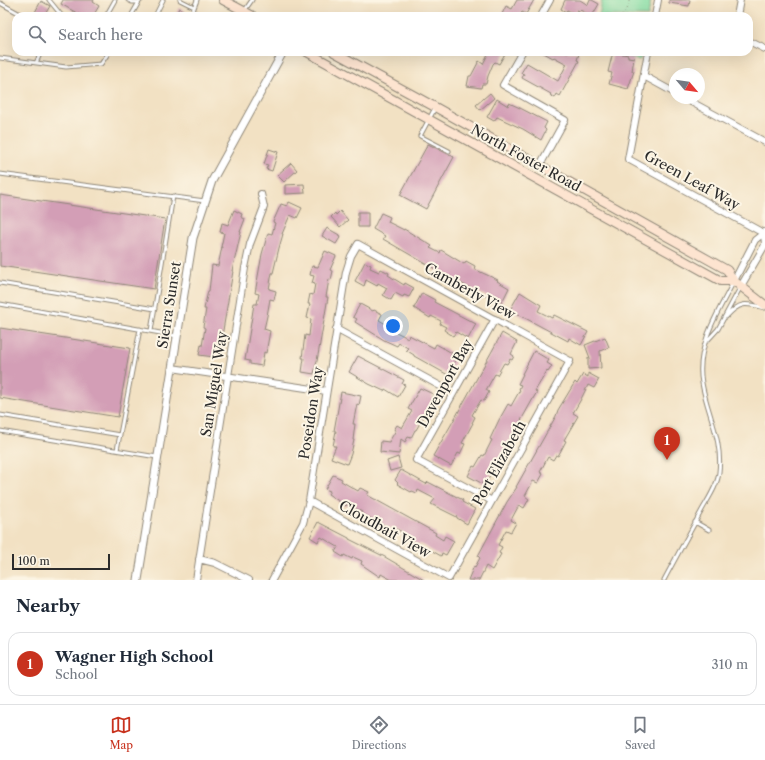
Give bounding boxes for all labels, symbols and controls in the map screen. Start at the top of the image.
search box [12,12,753,56]
icon: search [26,23,48,45]
text: Search here [58,25,143,44]
north arrow [669,68,705,104]
street label: North Foster Road [468,120,585,196]
street label: Green Leaf Way [641,146,743,214]
street label: Camberly View [421,259,519,324]
street label: Sierra Sunset [153,260,185,350]
your location [383,316,403,336]
street label: San Miguel Way [197,330,231,438]
street label: Davenport Bay [413,335,477,430]
street label: Poseidon Way [295,365,327,461]
street label: Port Elizabeth [468,417,530,509]
pin: 1 [654,427,680,460]
street label: Cloudbait View [336,496,435,562]
scale bar [12,552,110,571]
text: 100 m [18,554,50,568]
text: Nearby [16,596,80,616]
text: Wagner High School [55,647,213,666]
text: 1 [27,656,33,672]
text: 310 m [712,656,748,672]
text: School [55,666,98,682]
tab: Map [109,714,133,752]
tab: Directions [352,714,406,752]
tab: Saved [625,714,656,752]

